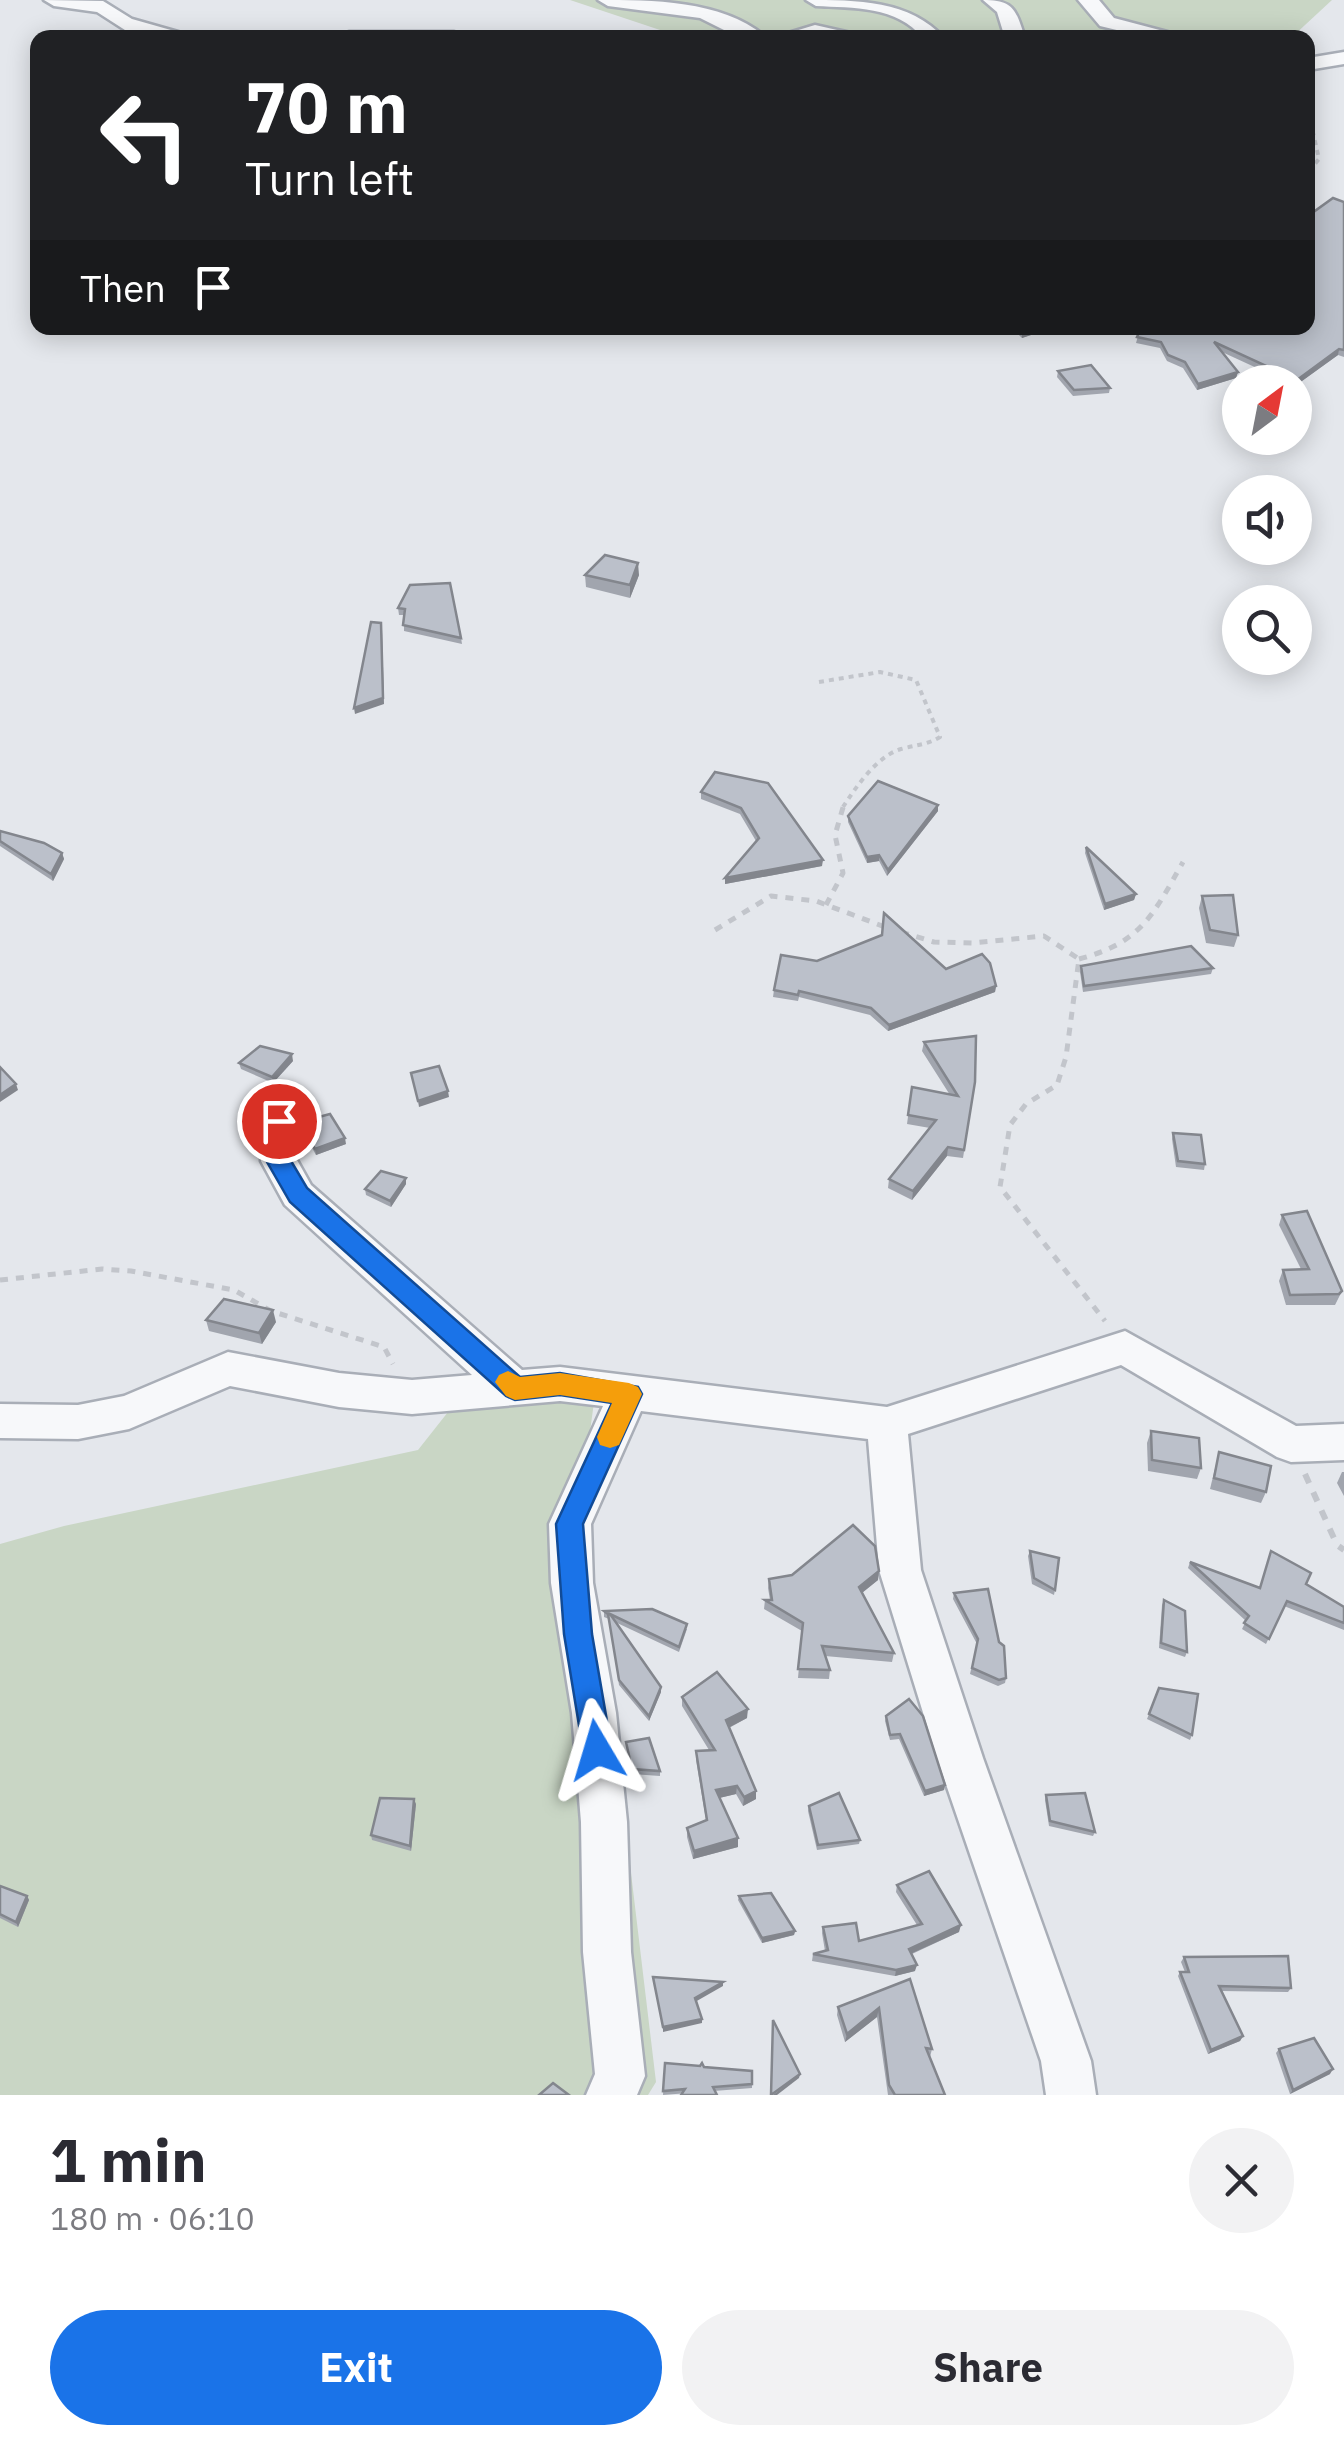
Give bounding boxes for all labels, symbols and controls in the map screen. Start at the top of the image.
text: 70 m [245,61,408,152]
icon: left [80,70,210,200]
text: Turn left [245,149,414,207]
icon: arrive [186,260,241,315]
text: Then [80,263,166,312]
north arrow [1222,365,1312,455]
map controls [1222,365,1312,675]
button: sound [1222,475,1312,565]
button: search [1222,585,1312,675]
pin [237,1079,322,1164]
icon: arrive [252,1094,307,1149]
position arrow [545,1698,649,1802]
text: 1 min [50,2120,207,2199]
button: close [1189,2128,1294,2233]
text: 180 m · 06:10 [50,2197,255,2239]
button: Exit [50,2310,662,2425]
button: Share [682,2310,1294,2425]

